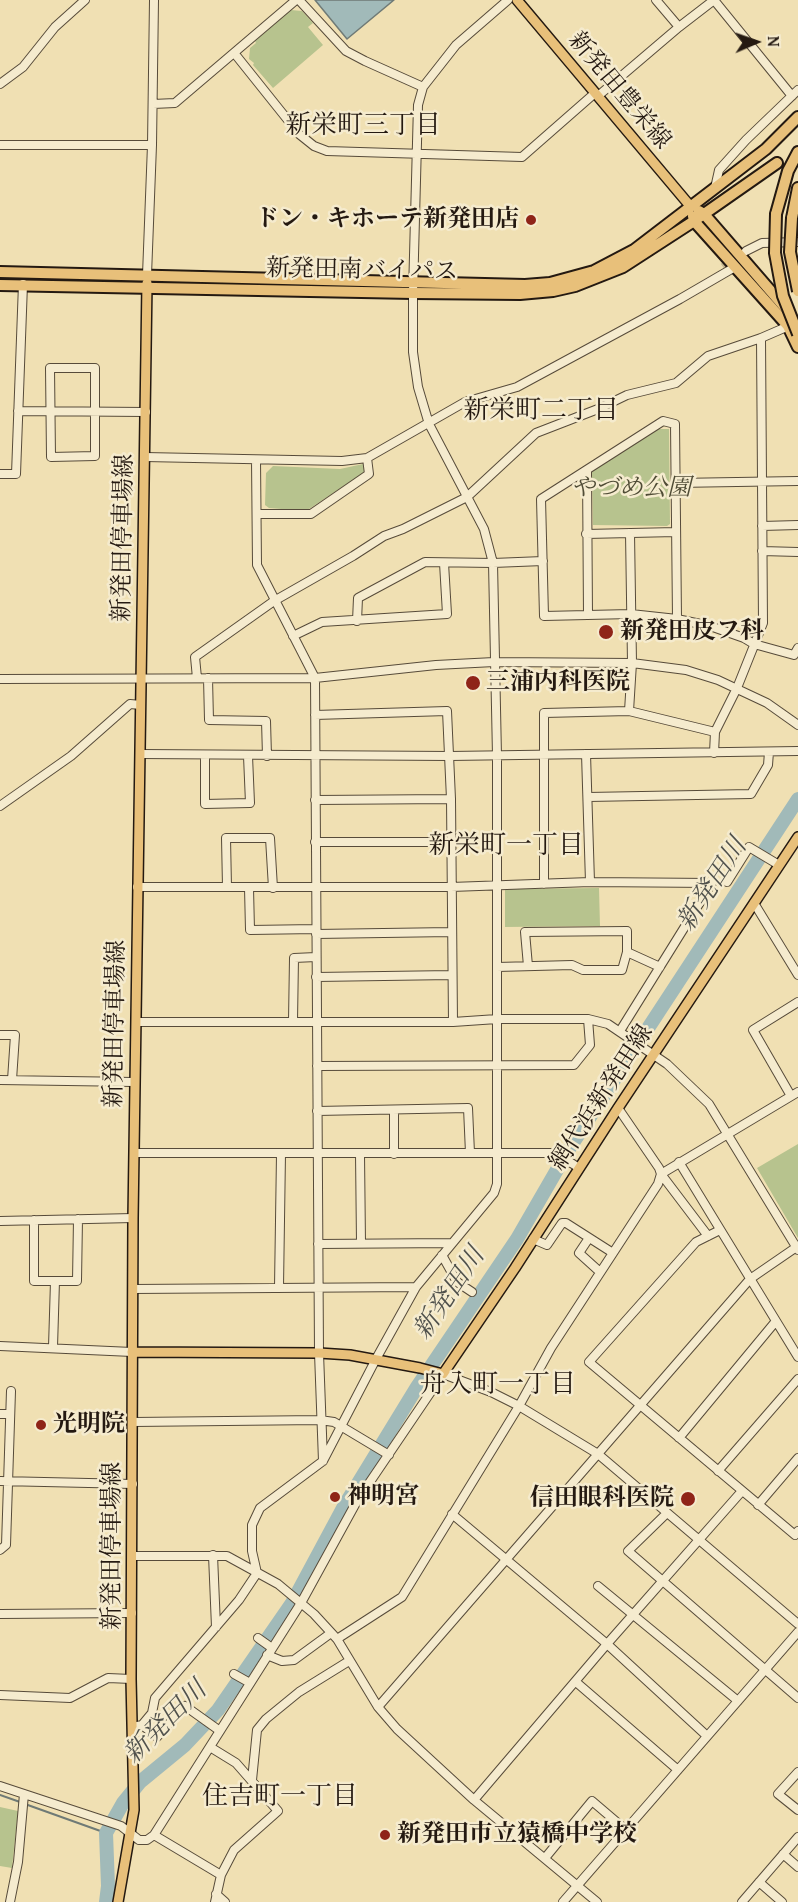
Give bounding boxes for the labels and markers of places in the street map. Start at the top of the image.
place label: ドン・キホーテ新発田店 [255,206,519,234]
marker: ドン・キホーテ新発田店 [524,213,538,227]
place label: 新発田皮フ科 [620,618,764,646]
marker: 新発田皮フ科 [597,623,615,641]
place label: 三浦内科医院 [486,669,630,697]
marker: 三浦内科医院 [464,674,482,692]
place label: 光明院 [53,1411,125,1439]
marker: 光明院 [34,1418,48,1432]
place label: 神明宮 [347,1483,419,1511]
place label: 信田眼科医院 [530,1485,674,1513]
marker: 神明宮 [328,1490,342,1504]
marker: 信田眼科医院 [679,1490,697,1508]
place label: 新発田市立猿橋中学校 [397,1821,637,1849]
marker: 新発田市立猿橋中学校 [378,1828,392,1842]

